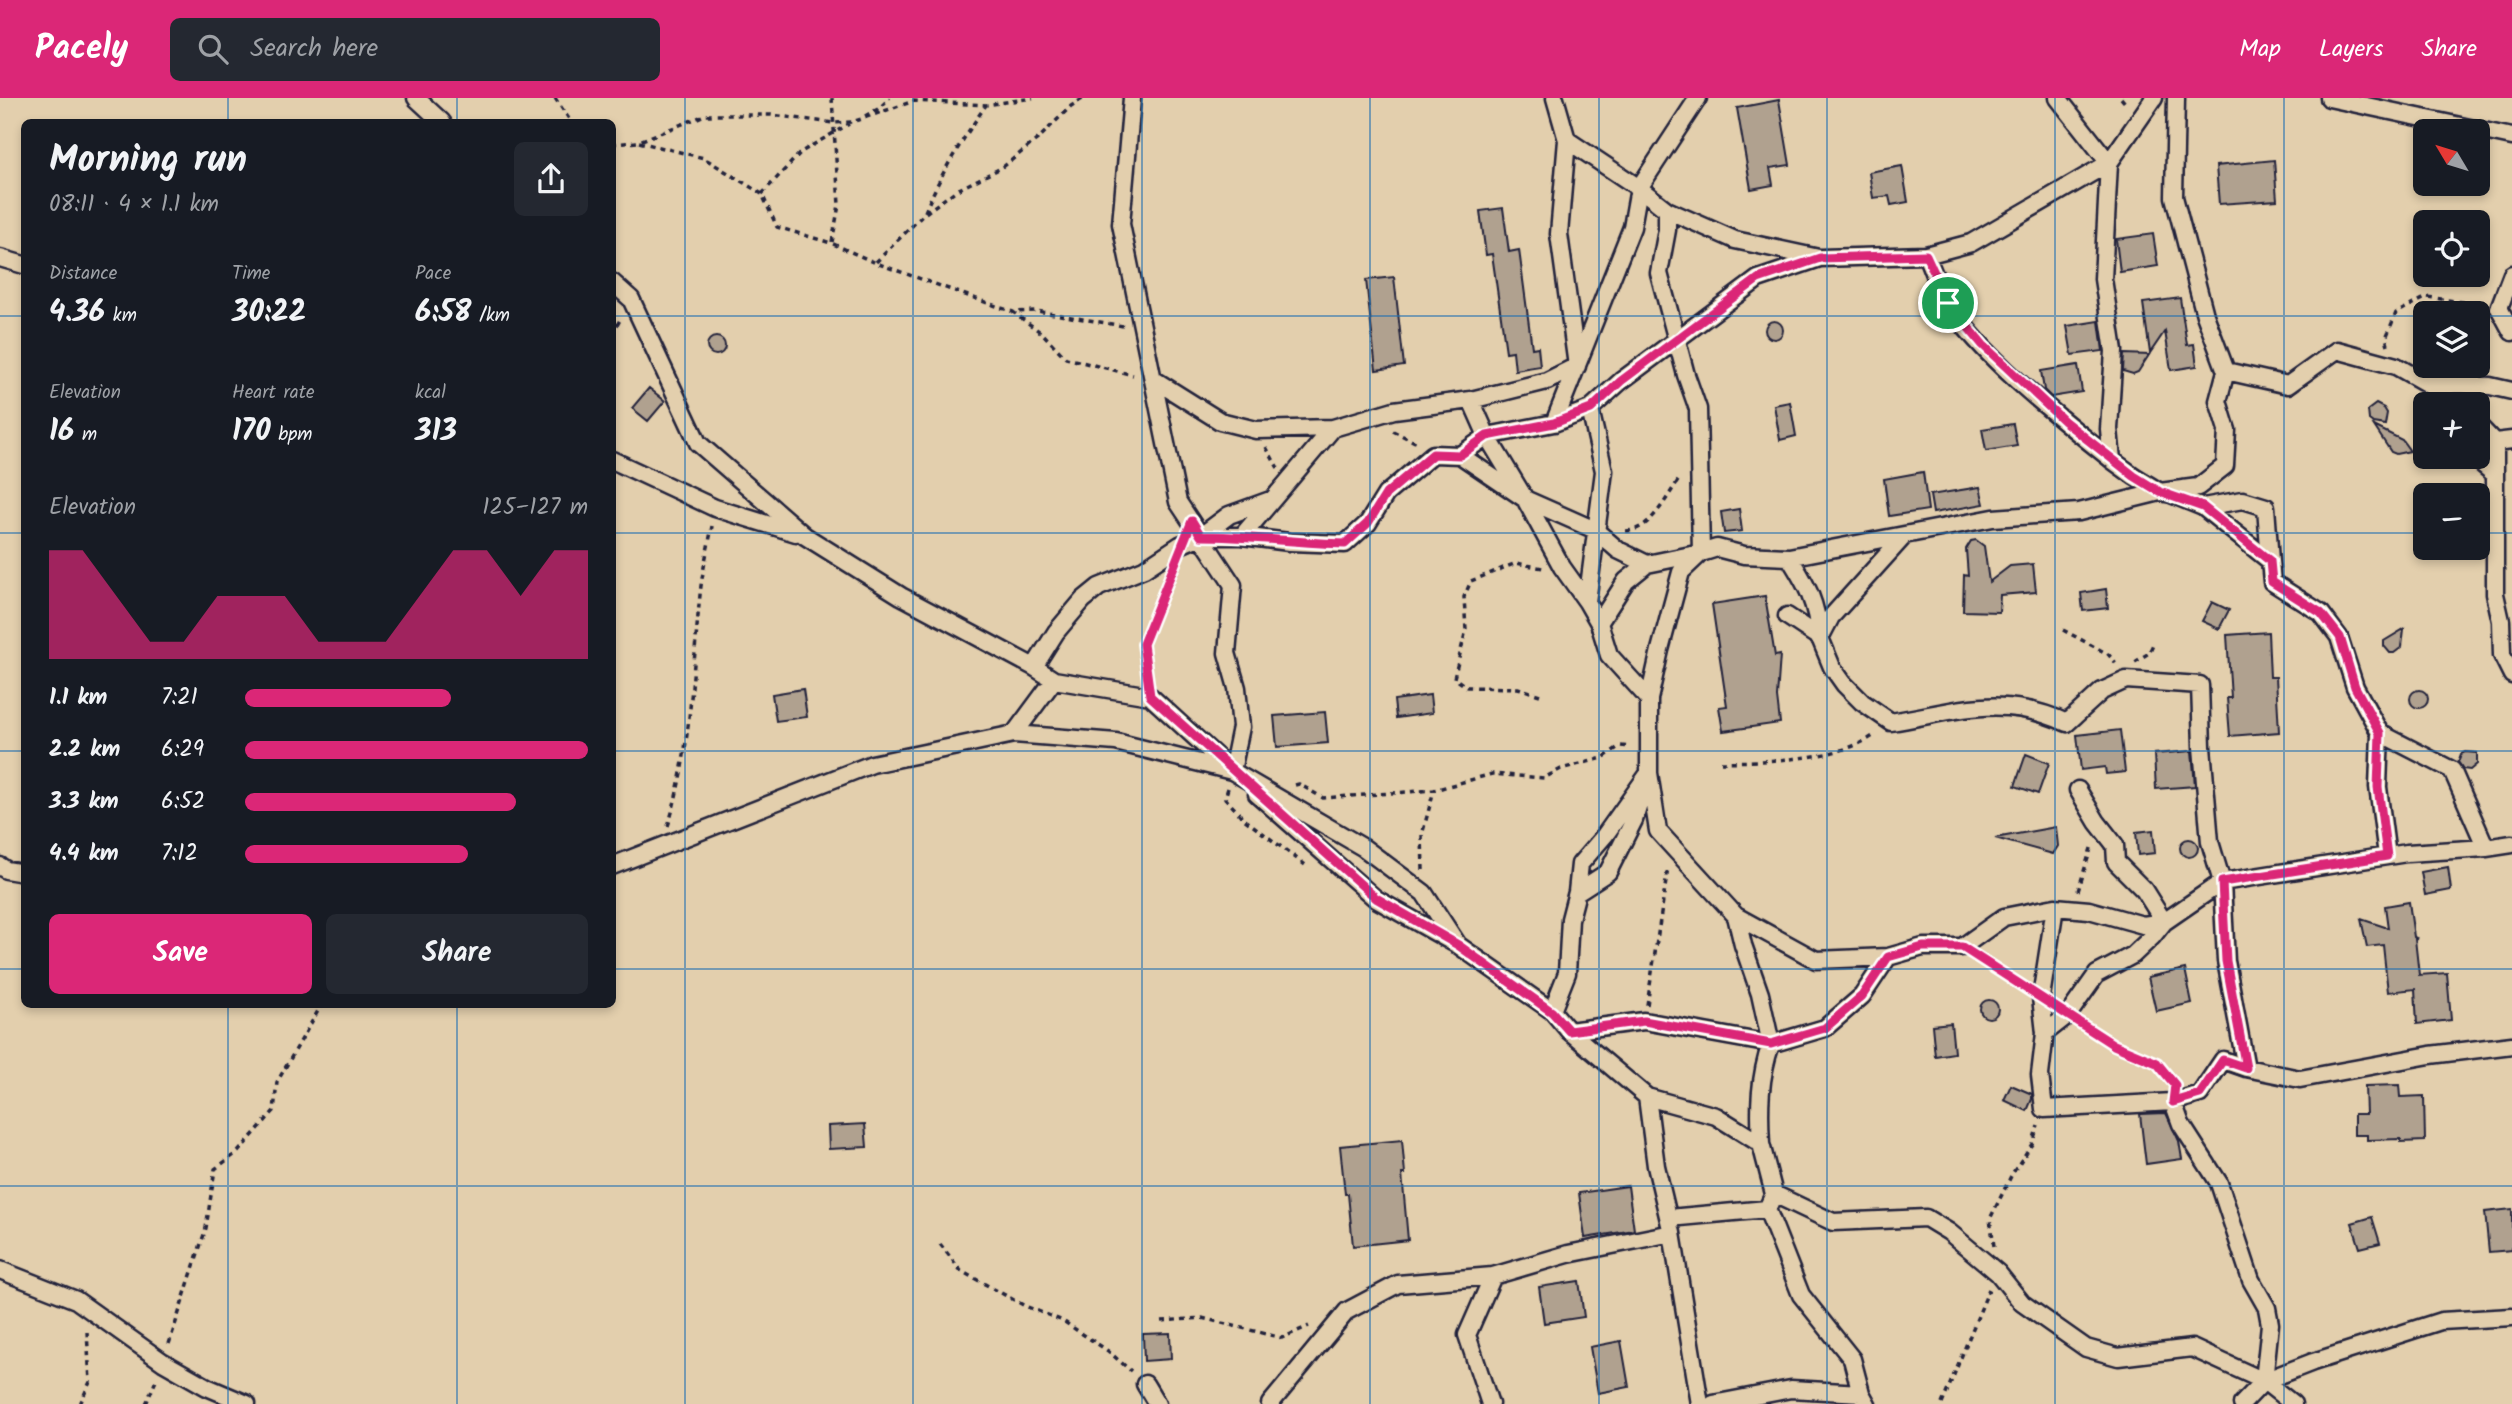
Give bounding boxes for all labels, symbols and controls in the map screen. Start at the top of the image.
search box [170,18,660,81]
text: Pacely [35,23,128,76]
text: Search here [250,28,378,70]
icon: search [194,30,232,68]
text: Map [2239,30,2281,69]
text: Layers [2319,30,2383,69]
text: Share [2421,30,2477,69]
north arrow [2413,119,2490,196]
map controls [2413,119,2490,560]
text: Morning run [49,131,247,191]
button: share [514,142,588,216]
text: 08:11 · 4 × 1.1 km [49,187,219,223]
button: locate [2413,210,2490,287]
text: Distance [49,259,117,289]
text: Time [232,259,270,289]
text: Pace [415,259,451,289]
pin [1918,273,1978,333]
icon: arrive [1929,284,1967,322]
text: 4.36 [49,289,105,337]
text: 30:22 [232,289,306,337]
text: 6:58 [415,289,472,337]
text: km [105,301,137,331]
text: /km [472,301,510,331]
button: layers [2413,301,2490,378]
text: Elevation [49,378,121,408]
text: Heart rate [232,378,315,408]
text: kcal [415,378,446,408]
button: + [2413,392,2490,469]
text: 16 [49,408,74,456]
text: 170 [232,408,271,456]
text: 313 [415,408,457,456]
text: m [74,420,97,450]
text: bpm [271,420,312,450]
button: − [2413,483,2490,560]
text: Elevation [49,490,136,526]
text: 125–127 m [482,490,588,526]
text: 1.1 km [49,680,107,716]
text: 7:21 [161,680,198,716]
text: 2.2 km [49,732,120,768]
text: 6:29 [161,732,204,768]
text: 3.3 km [49,784,119,820]
text: 6:52 [161,784,205,820]
text: 4.4 km [49,836,119,872]
text: 7:12 [161,836,198,872]
button: Save [49,914,312,994]
button: Share [326,914,588,994]

